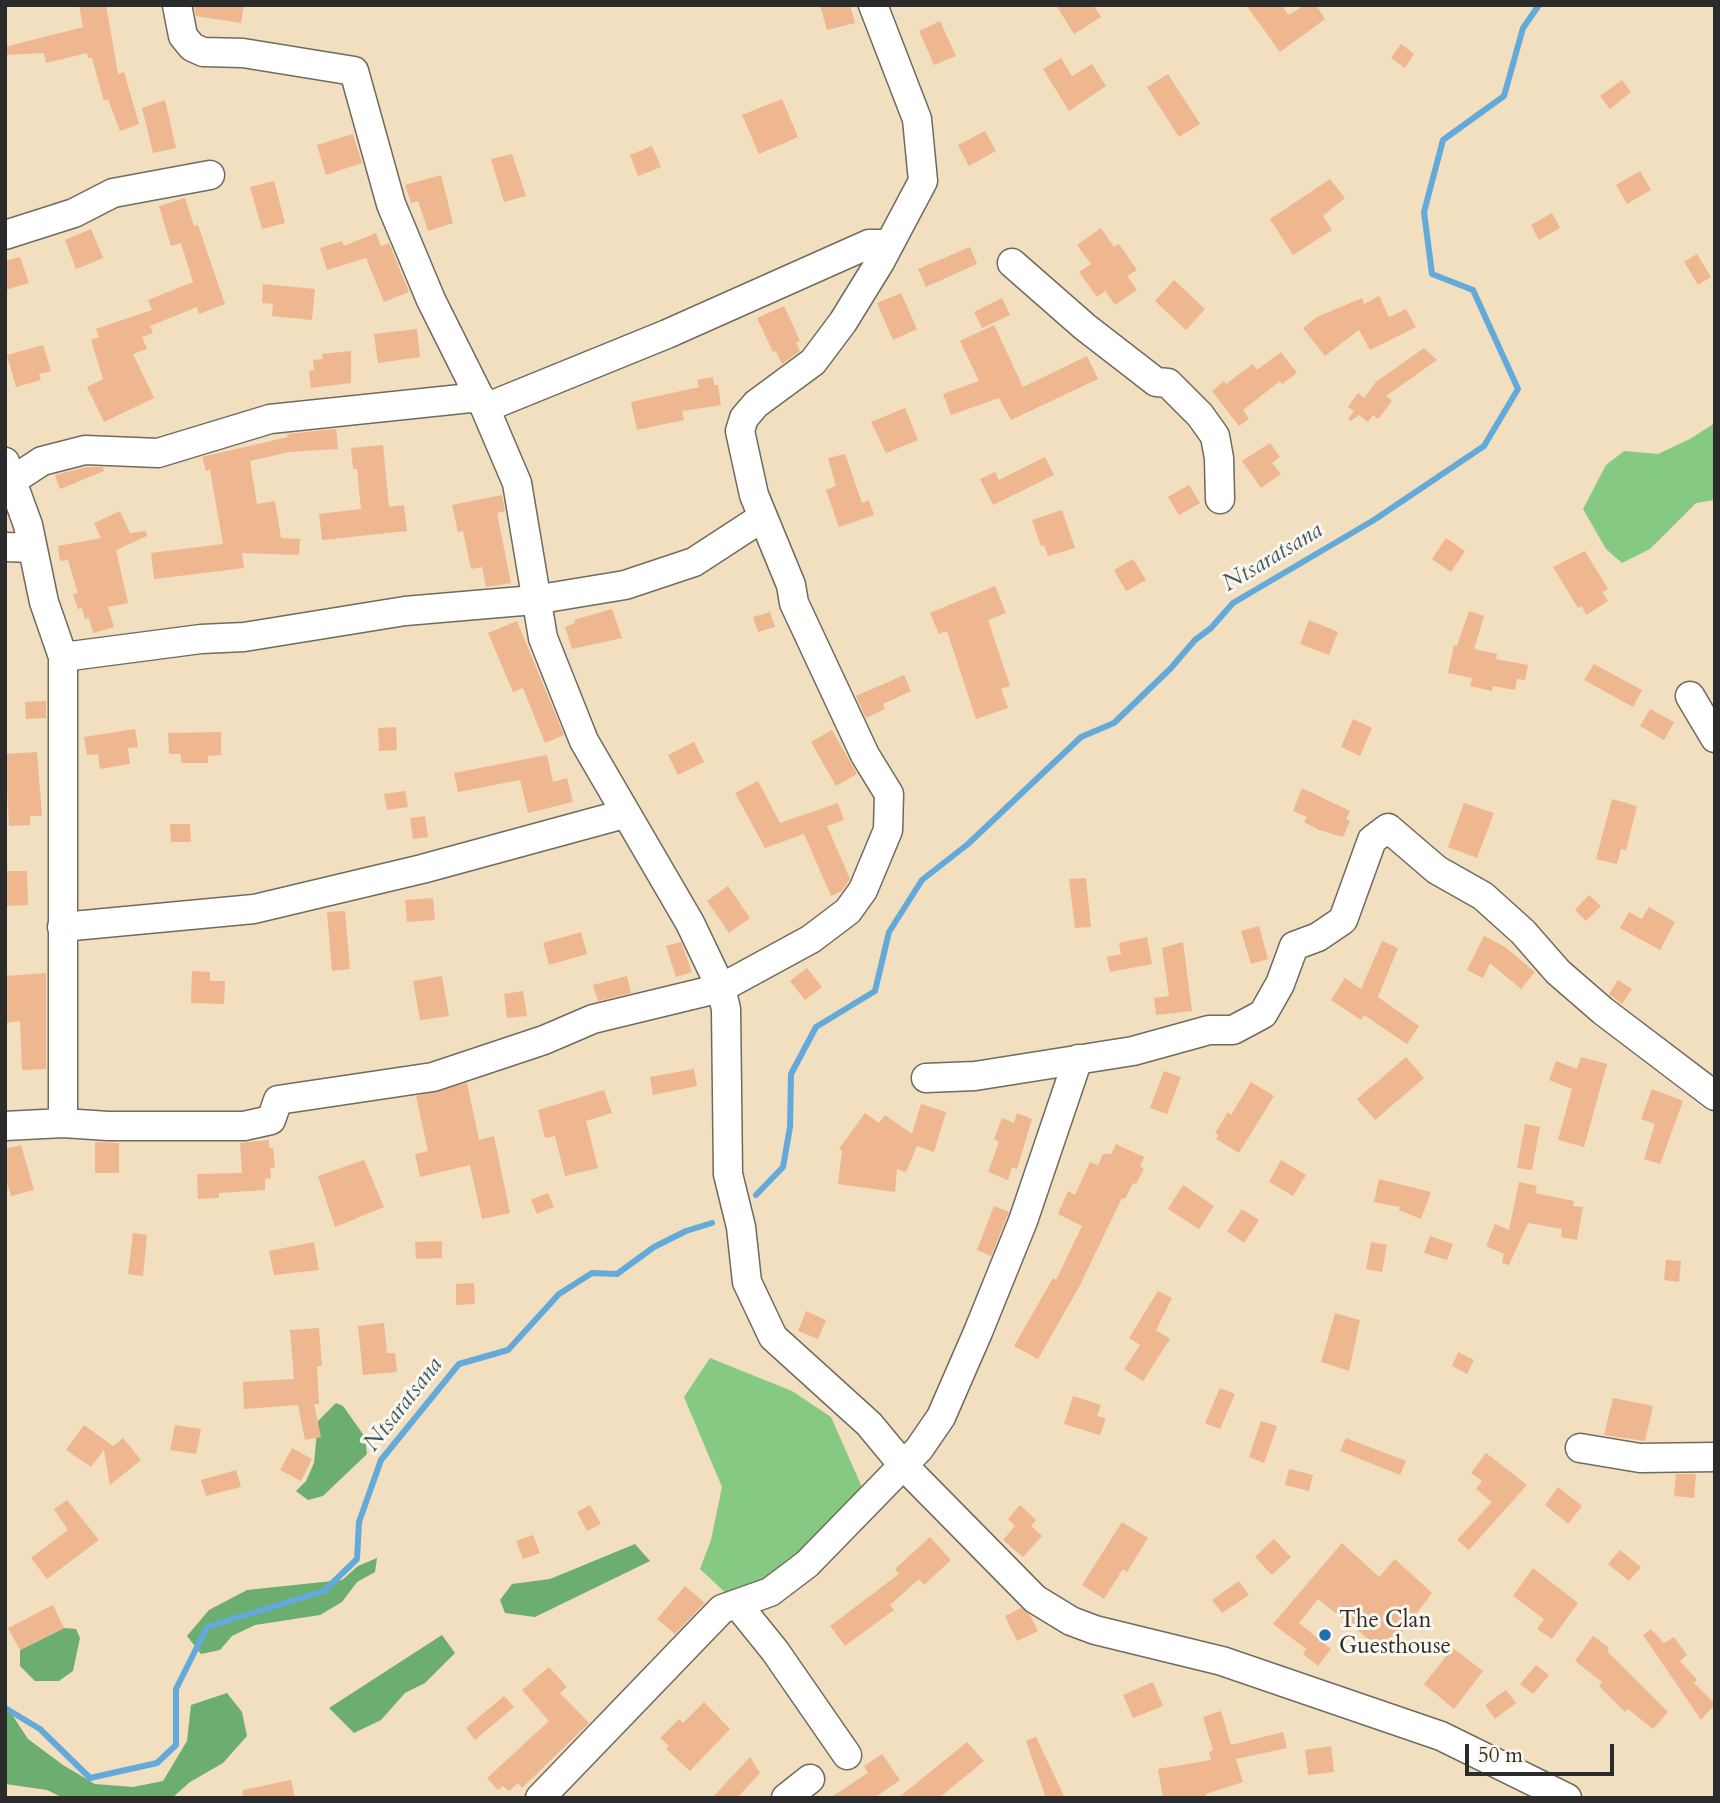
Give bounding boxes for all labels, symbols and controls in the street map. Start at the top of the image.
water label: Ntsaratsana [1218,517,1328,599]
water label: Ntsaratsana [358,1352,450,1458]
place label: The Clan Guesthouse [1339,1608,1451,1662]
marker: The Clan Guesthouse [1317,1627,1333,1643]
scale bar [1468,1730,1617,1774]
text: 50 m [1478,1741,1523,1770]

